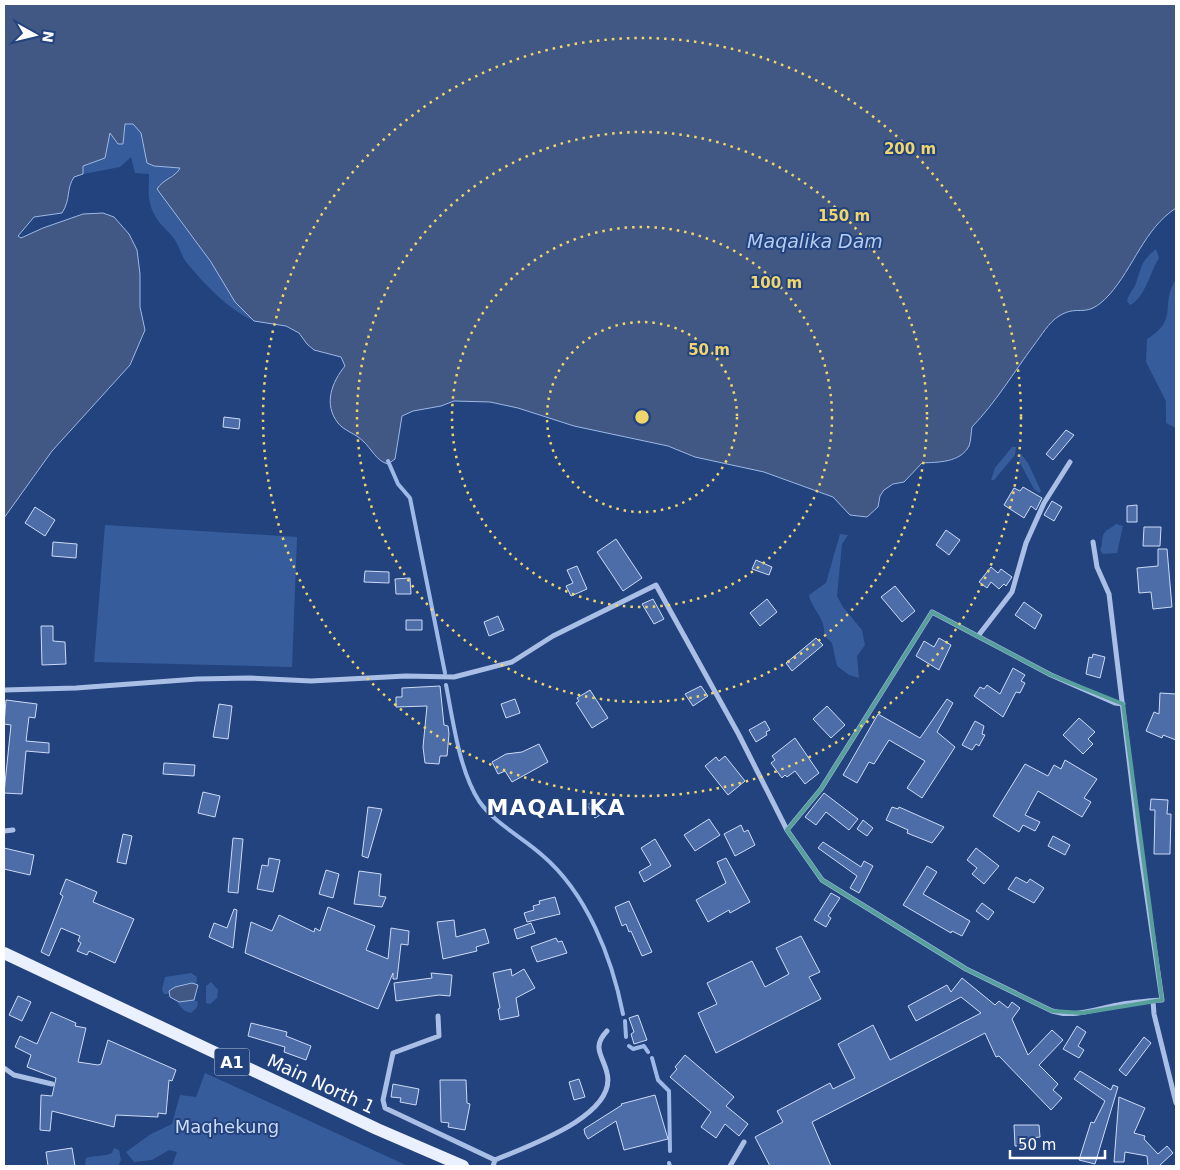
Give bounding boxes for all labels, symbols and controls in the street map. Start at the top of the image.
north arrow [10,10,60,60]
text: N [39,30,57,44]
text: 200 m [884,140,936,158]
text: 150 m [818,207,870,225]
water label: Maqalika Dam [747,230,883,252]
text: 100 m [750,274,802,292]
text: 50 m [688,341,730,359]
centre of rings [633,408,651,426]
district label: MAQALIKA [487,795,625,820]
road number: A1 [214,1048,250,1076]
street label: Main North 1 [264,1049,378,1118]
park label: Maqhekung [175,1116,279,1137]
scale bar [1010,1128,1105,1160]
text: 50 m [1018,1136,1056,1154]

